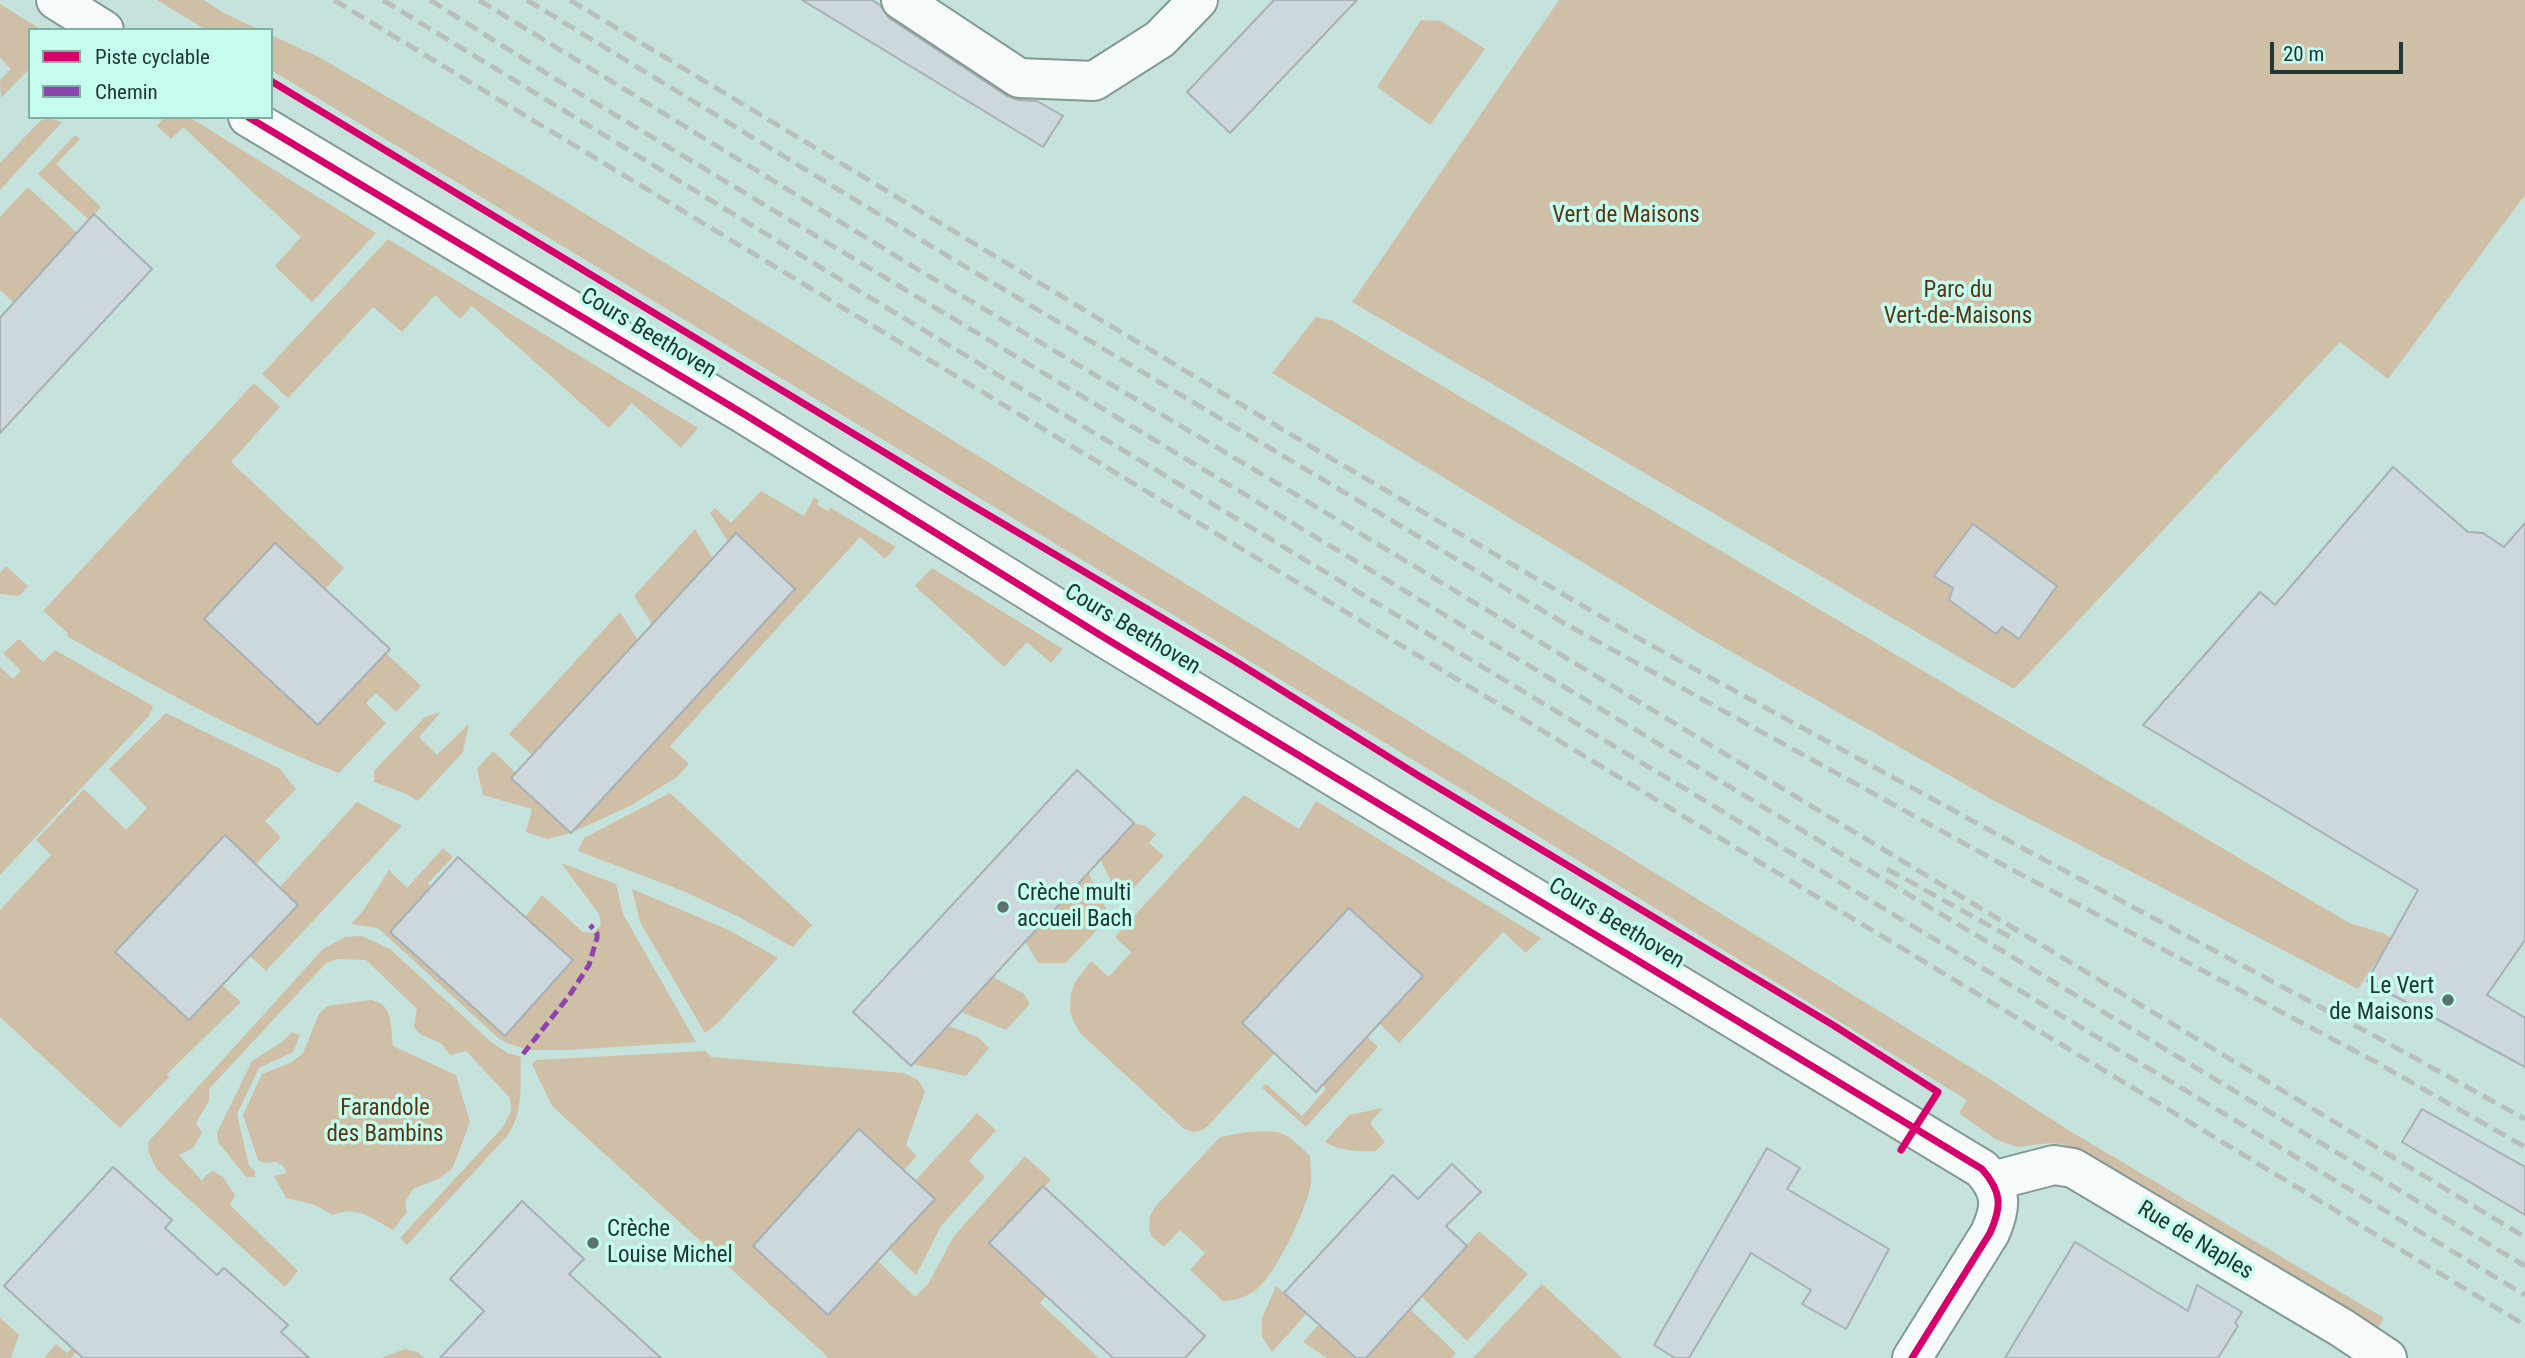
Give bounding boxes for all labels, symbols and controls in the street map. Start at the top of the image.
legend [28,28,273,119]
scale bar [2273,28,2406,72]
text: 20 m [2283,42,2324,66]
text: Piste cyclable [95,45,210,69]
text: Chemin [95,80,158,104]
park label: Vert de Maisons [1552,202,1700,230]
park label: Parc du Vert-de-Maisons [1884,277,2032,331]
street label: Cours Beethoven [575,283,721,385]
street label: Cours Beethoven [1059,579,1205,681]
street label: Cours Beethoven [1543,873,1689,975]
place label: Crèche multi accueil Bach [1017,880,1132,934]
marker: Crèche multi accueil Bach [995,899,1011,915]
place label: Le Vert de Maisons [2329,973,2434,1027]
marker: Le Vert de Maisons [2440,992,2456,1008]
park label: Farandole des Bambins [326,1095,444,1149]
street label: Rue de Naples [2132,1196,2258,1286]
place label: Crèche Louise Michel [607,1216,733,1270]
marker: Crèche Louise Michel [585,1235,601,1251]

